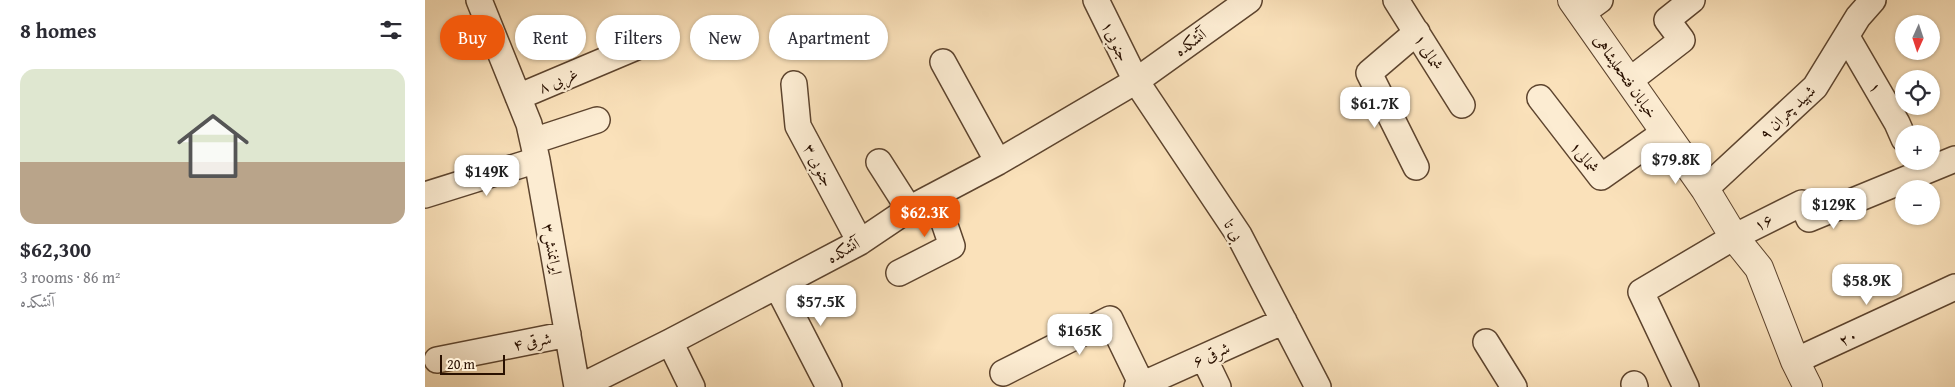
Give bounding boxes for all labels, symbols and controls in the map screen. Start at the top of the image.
text: 8 homes [20,15,96,46]
chip: Buy [440,15,505,60]
chip: Rent [515,15,586,60]
chip: Filters [596,15,680,60]
chip: New [690,15,759,60]
chip: Apartment [769,15,888,60]
north arrow [1895,15,1940,60]
map controls [1895,15,1940,225]
icon: filters [377,16,405,44]
street label: جنوبی۱ [1096,17,1136,65]
street label: آتشکده [1169,21,1212,62]
street label: ۱ شمالی [1409,29,1449,75]
street label: خیابان فتحعلیشاهی [1588,29,1664,123]
street label: ۸ غربی [534,61,582,99]
button: locate [1895,70,1940,115]
street label: ۱ [1863,77,1889,97]
street label: شهید چمران ۹ [1753,79,1821,145]
pin: $61.7K [1334,86,1416,129]
text: $61.7K [1351,91,1399,115]
icon: home [168,101,258,191]
button: + [1895,125,1940,170]
street label: شمالی۱ [1565,136,1605,178]
street label: ۳ جنوبی [798,139,840,191]
pin: $79.8K [1635,142,1717,185]
text: $79.8K [1652,147,1700,171]
pin: $149K [452,154,522,197]
text: $149K [465,159,509,183]
button: − [1895,180,1940,225]
pin: $129K [1799,188,1869,230]
text: $129K [1812,192,1856,216]
pin: $62.3K [884,196,966,238]
text: $62.3K [901,200,949,224]
street label: ۱۶ [1749,207,1777,237]
street label: بی تا [1218,214,1250,246]
street label: ایرانمنش۳ [537,221,569,277]
street label: آتشکده [822,230,865,269]
text: $62,300 [20,234,91,265]
pin: $58.9K [1826,264,1908,306]
text: 3 rooms · 86 m² [20,265,120,289]
text: $58.9K [1843,268,1891,292]
pin: $57.5K [780,284,862,327]
text: آتشکده [20,289,55,313]
text: $57.5K [797,289,845,313]
pin: $165K [1045,314,1115,356]
text: $165K [1058,318,1102,342]
street label: ۲۰ [1834,322,1862,352]
street label: ۴ شرقی [511,326,553,356]
street label: ۶ شرقی [1188,335,1234,373]
scale bar [440,352,505,375]
text: 20 m [447,354,475,374]

